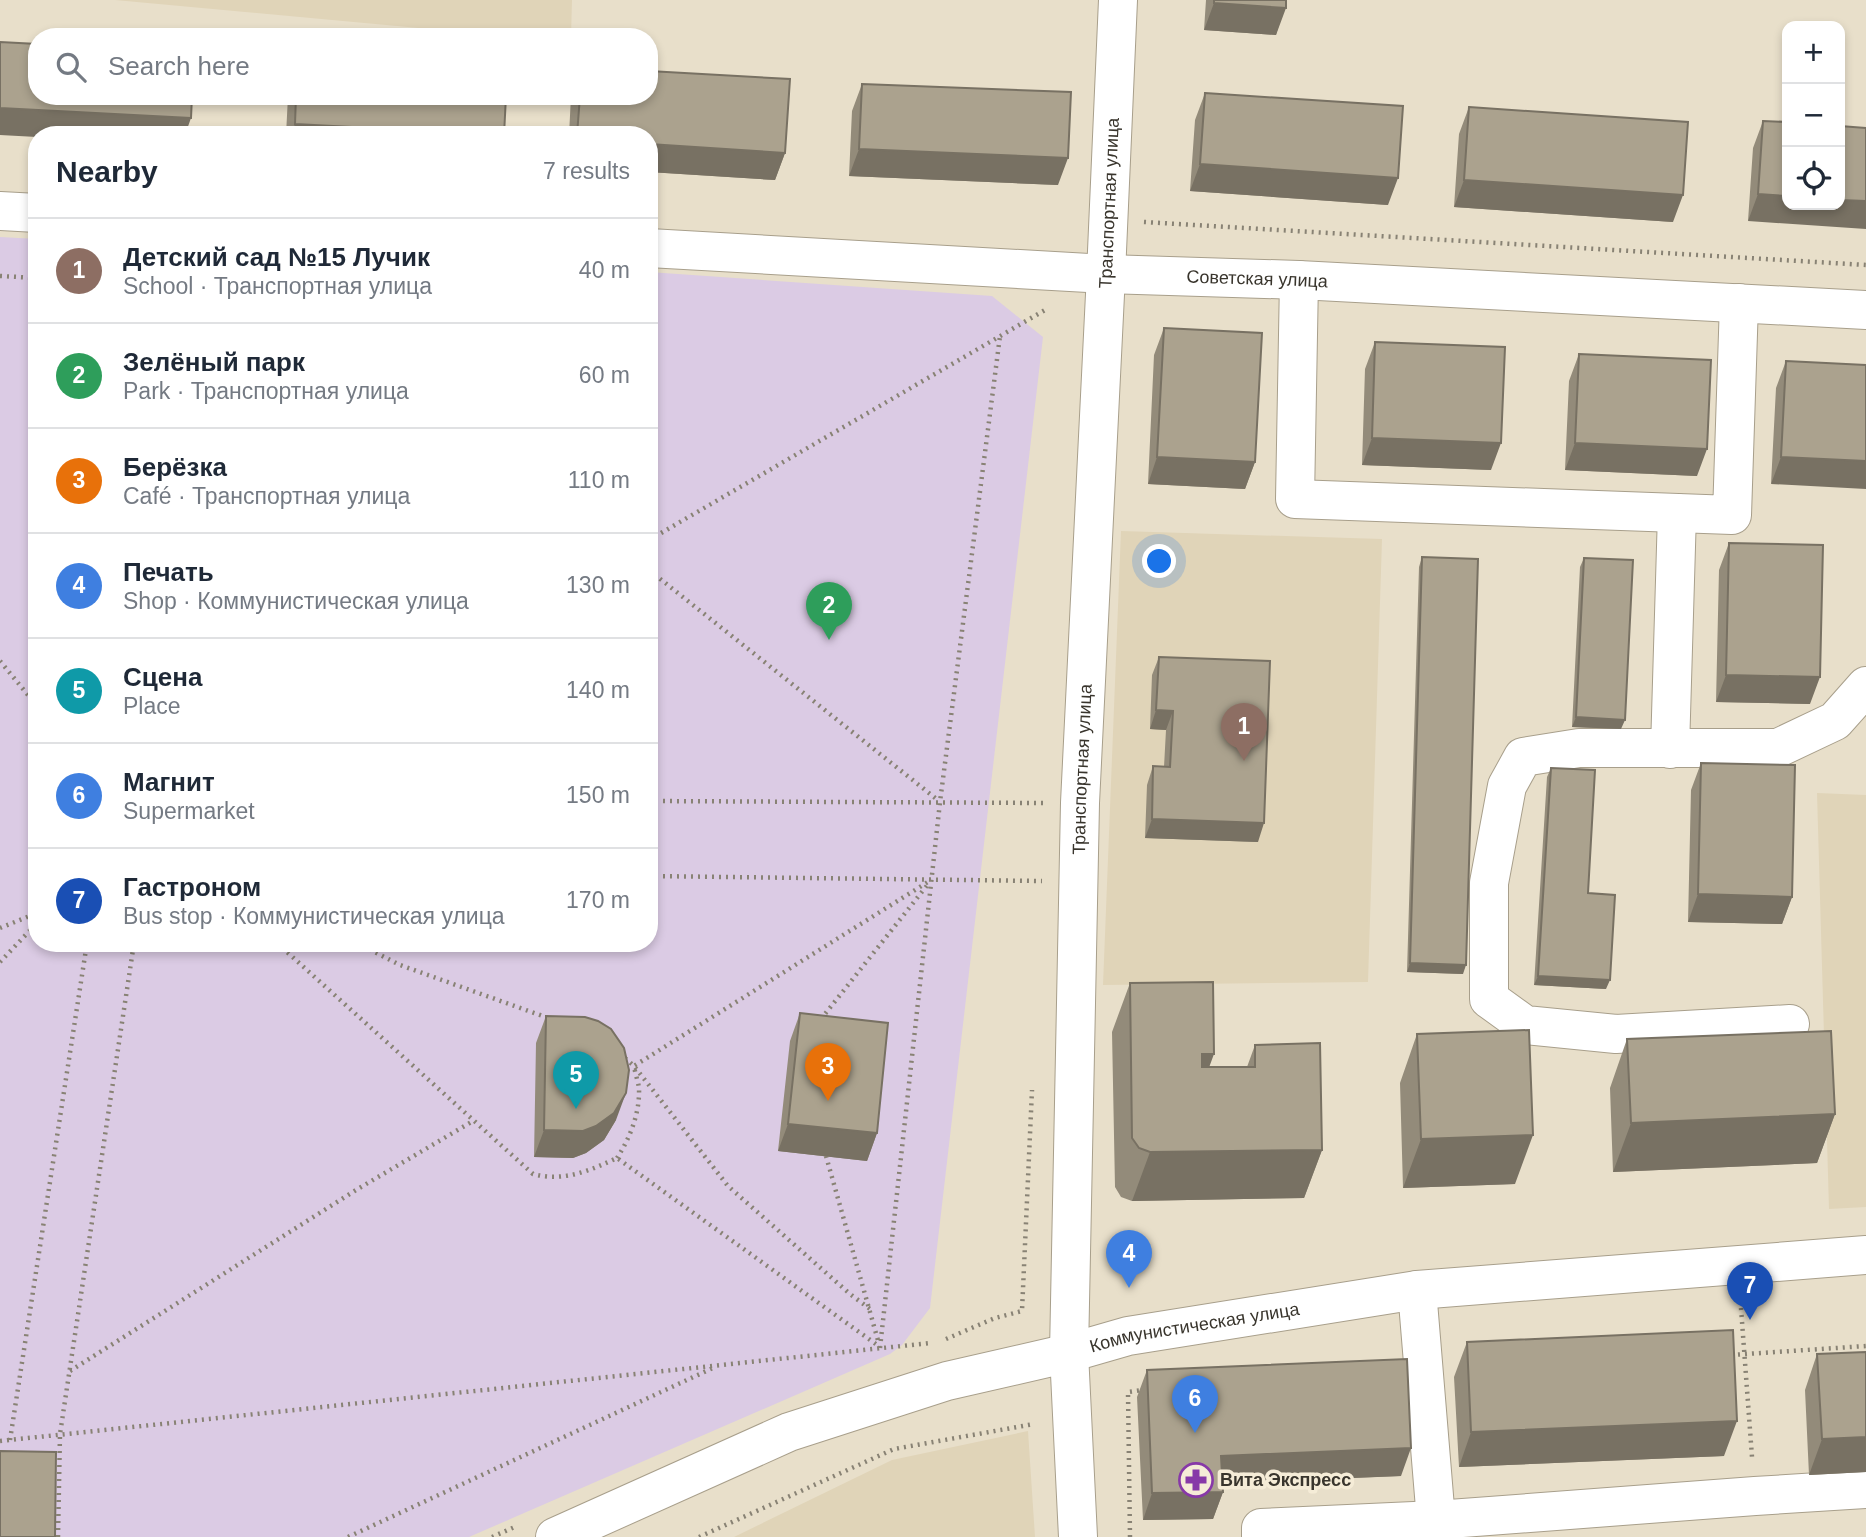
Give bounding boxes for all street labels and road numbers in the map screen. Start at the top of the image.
street label: Транспортная улица [1095,116,1123,289]
street label: Советская улица [1186,267,1329,292]
street label: Транспортная улица [1069,683,1096,855]
street label: Коммунистическая улица [1087,1299,1302,1357]

